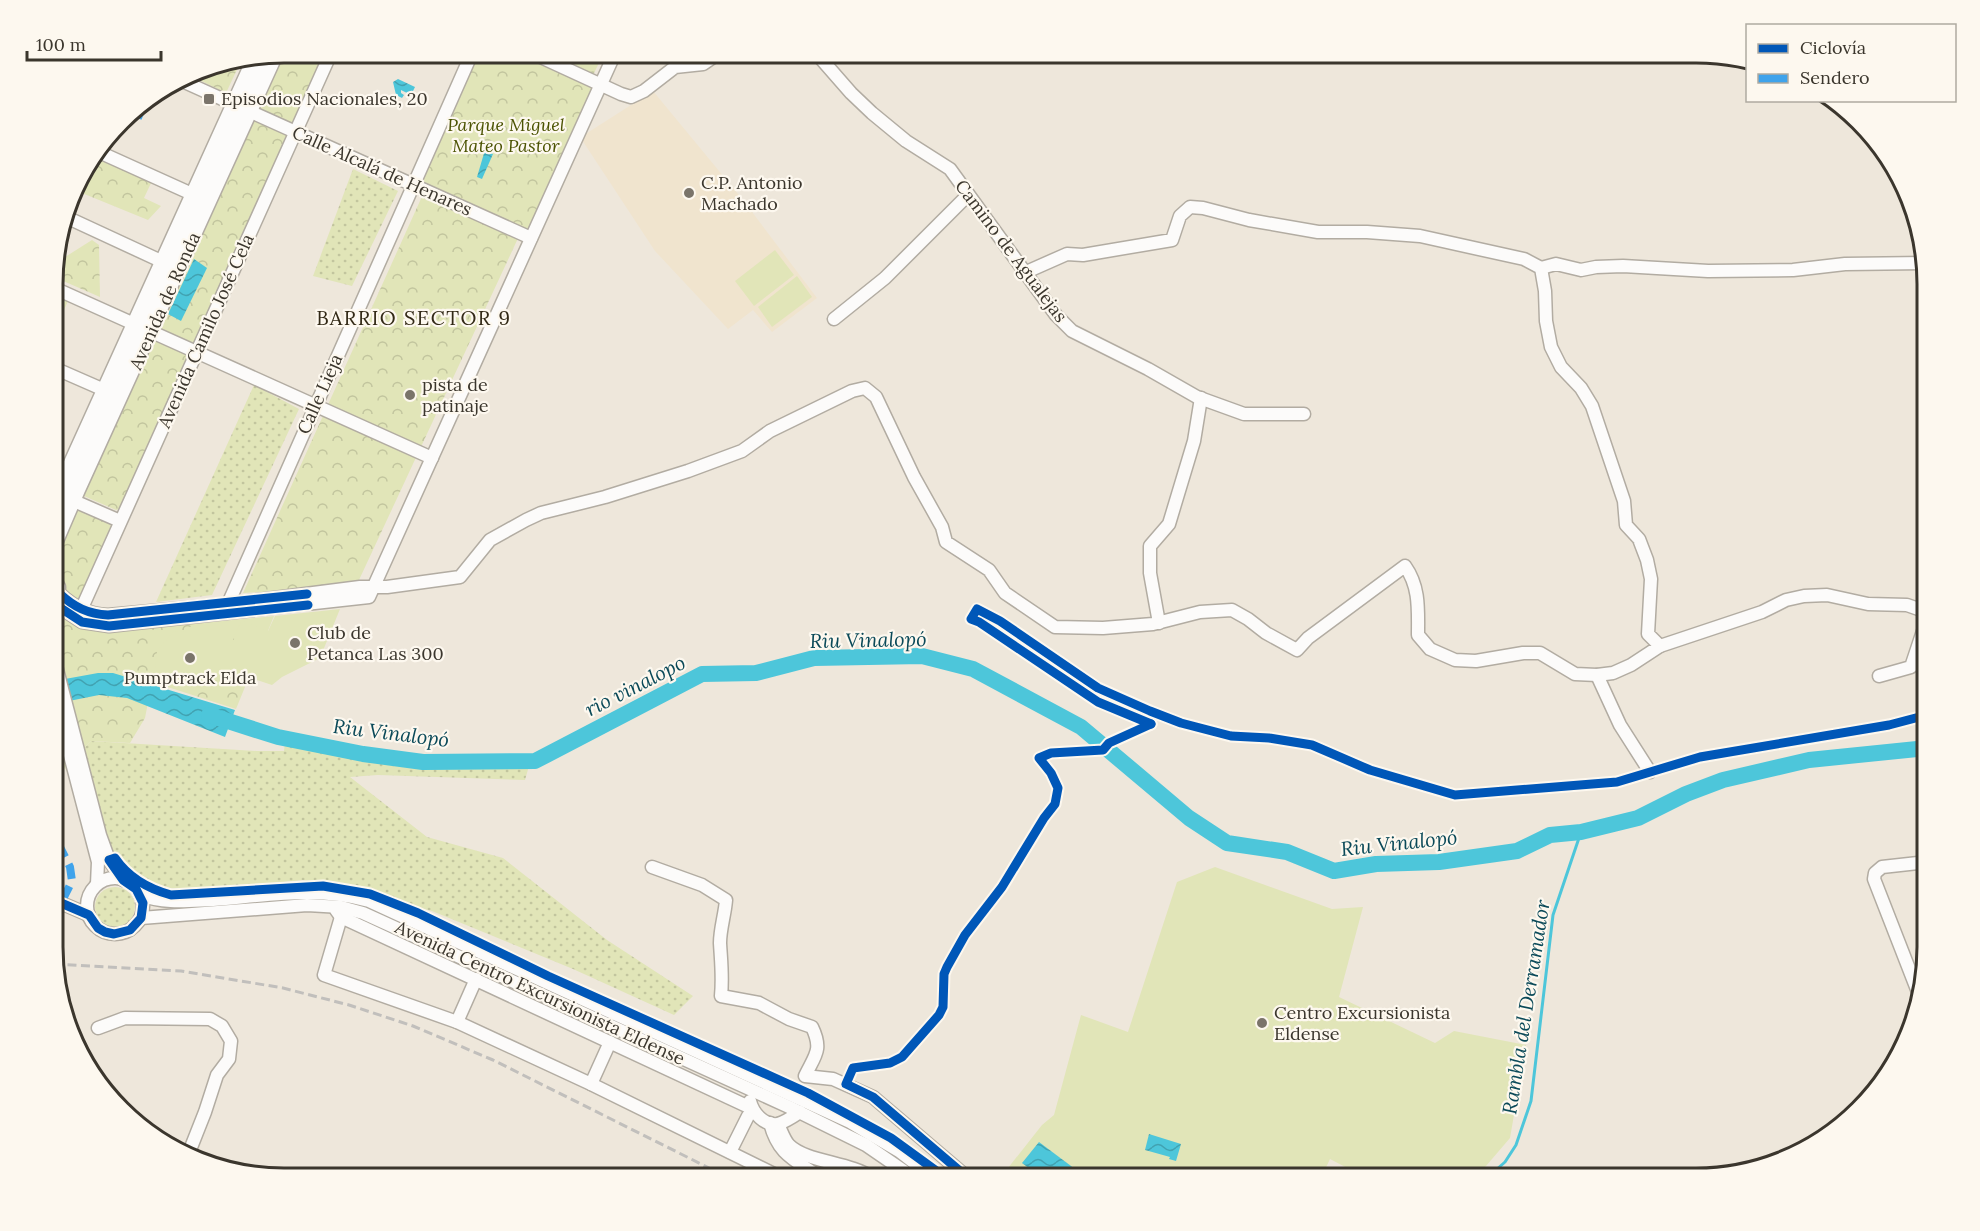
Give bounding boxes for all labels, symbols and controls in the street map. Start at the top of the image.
scale bar [27,24,160,62]
legend [1746,24,1956,102]
text: 100 m [36,33,86,56]
text: Ciclovía [1800,36,1866,59]
text: Sendero [1800,66,1870,89]
place label: Episodios Nacionales, 20 [221,87,428,110]
marker: Episodios Nacionales, 20 [202,92,216,106]
park label: Parque Miguel Mateo Pastor [447,113,565,157]
street label: Calle Alcalá de Henares [289,120,476,221]
place label: C.P. Antonio Machado [701,171,803,215]
street label: Camino de Agualejas [950,175,1073,327]
marker: C.P. Antonio Machado [682,186,696,200]
street label: Avenida de Ronda [123,228,205,374]
street label: Avenida Camilo José Cela [152,230,259,432]
district label: BARRIO SECTOR 9 [316,305,512,330]
street label: Calle Lieja [292,350,347,437]
place label: pista de patinaje [422,373,489,417]
marker: pista de patinaje [403,388,417,402]
place label: Club de Petanca Las 300 [307,621,444,665]
water label: Riu Vinalopó [809,626,927,653]
marker: Club de Petanca Las 300 [288,636,302,650]
water label: rio vinalopo [580,650,689,722]
marker: Pumptrack Elda [183,651,197,665]
place label: Pumptrack Elda [124,666,256,689]
water label: Riu Vinalopó [332,713,451,752]
water label: Riu Vinalopó [1340,824,1458,861]
water label: Rambla del Derramador [1496,897,1555,1116]
street label: Avenida Centro Excursionista Eldense [391,915,689,1070]
place label: Centro Excursionista Eldense [1274,1001,1450,1045]
marker: Centro Excursionista Eldense [1255,1016,1269,1030]

